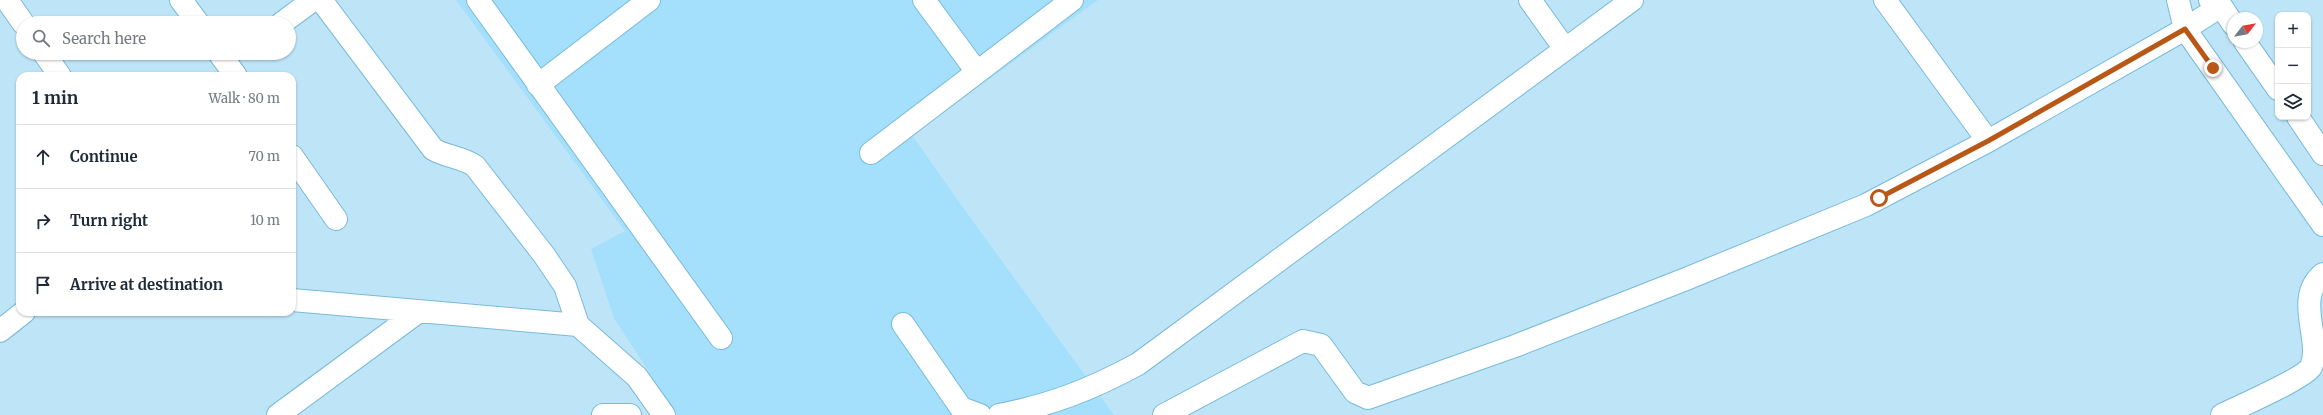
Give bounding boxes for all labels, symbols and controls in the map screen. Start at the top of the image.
north arrow [2227,12,2263,48]
map controls [2275,12,2311,120]
button: + [2275,12,2311,48]
search box [16,16,296,60]
icon: search [30,27,52,49]
text: Search here [62,29,146,48]
button: − [2275,48,2311,84]
route end [2204,59,2222,77]
button: layers [2275,84,2311,120]
text: 1 min [32,87,78,109]
text: Walk · 80 m [209,90,280,107]
icon: ahead [32,146,54,168]
text: Continue [70,147,138,166]
text: 70 m [249,148,280,165]
route start [1870,189,1888,207]
icon: right [32,210,54,232]
text: Turn right [70,211,148,230]
text: 10 m [250,212,280,229]
icon: arrive [32,274,54,296]
text: Arrive at destination [70,275,223,294]

